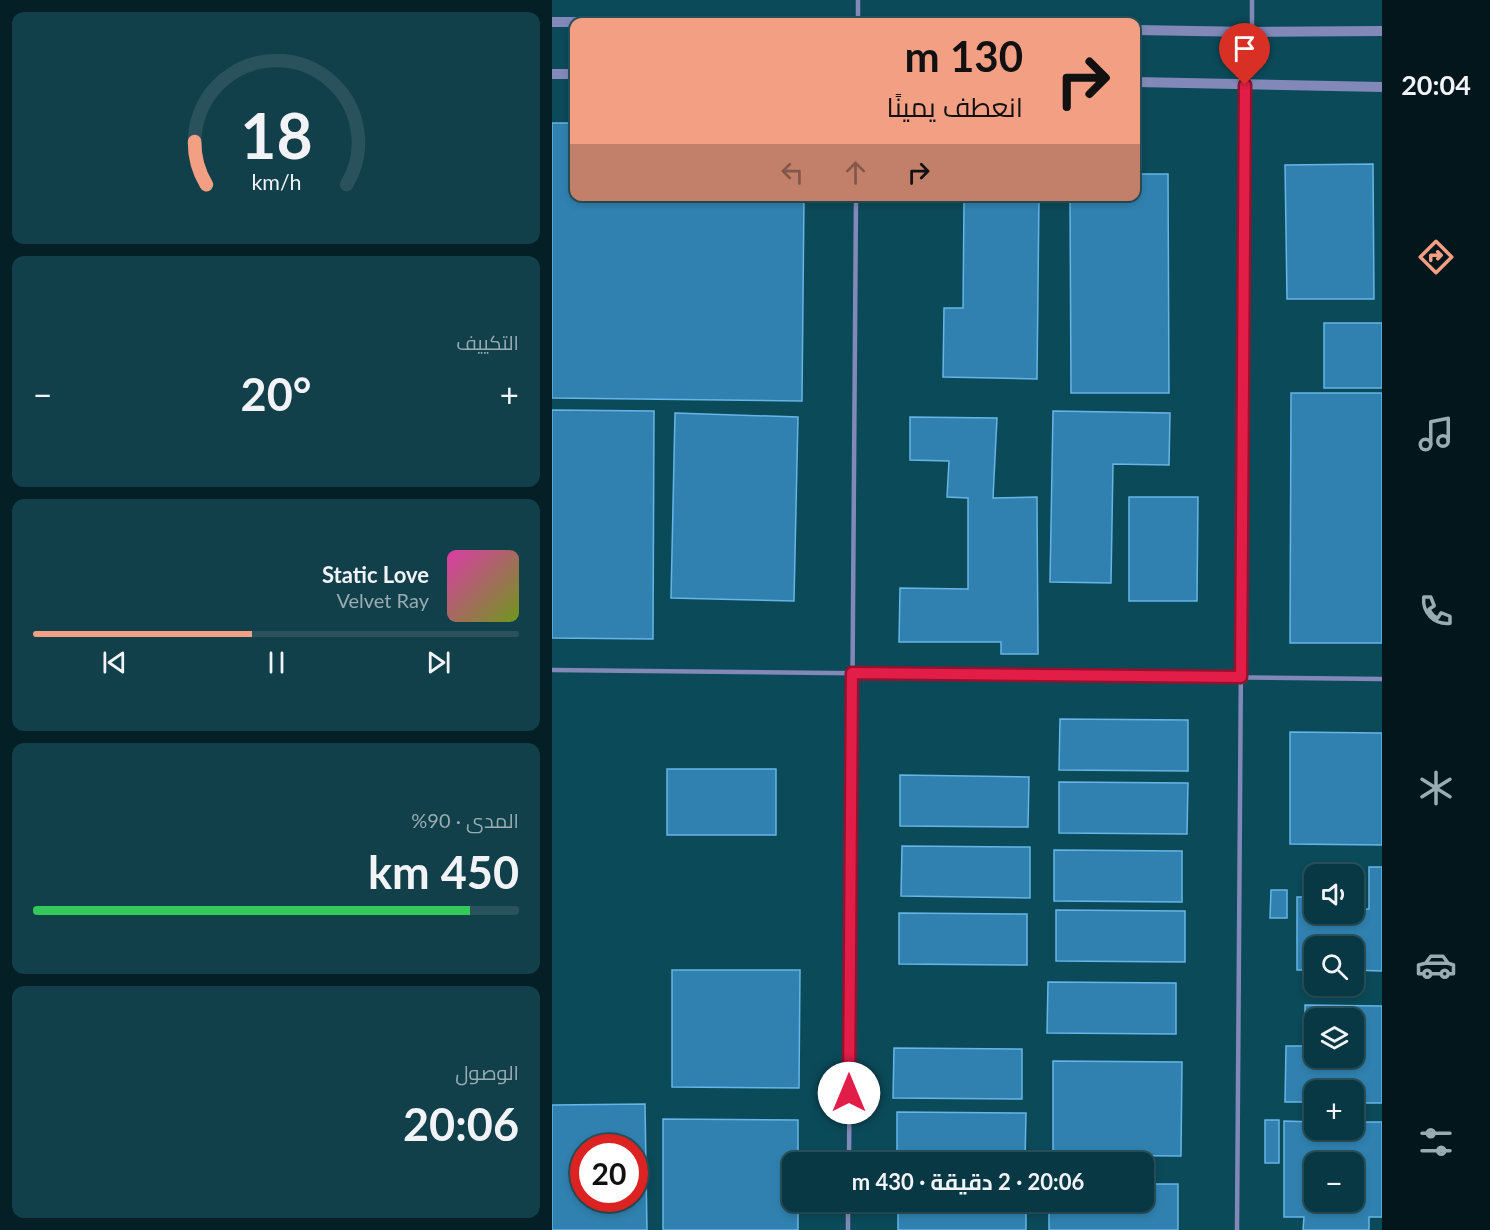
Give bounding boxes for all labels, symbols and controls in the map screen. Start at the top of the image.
pin [1219,23,1270,85]
text: 130 m [905,31,1023,81]
icon: arrive [1228,32,1261,65]
icon: right [1044,42,1122,120]
text: 20:04 [1401,68,1471,101]
text: انعطف يمينًا [886,90,1023,123]
text: 18 [240,97,312,172]
icon: left [776,156,809,189]
icon: ahead [839,156,872,189]
icon: right [902,156,935,189]
text: km/h [251,169,301,195]
icon: directions [1415,236,1457,278]
text: التكييف [456,330,519,354]
text: 20° [241,367,311,421]
text: − [33,374,52,414]
text: + [500,374,519,414]
icon: music [1415,413,1457,455]
text: Static Love [322,561,429,588]
text: Velvet Ray [336,588,429,612]
icon: phone [1415,590,1457,632]
icon: previous [98,646,131,679]
icon: pause [260,646,293,679]
icon: next [422,646,455,679]
icon: climate [1415,767,1457,809]
text: المدى · 90% [411,808,519,832]
text: 450 km [368,845,519,899]
map controls [1304,864,1364,1212]
button: sound [1304,864,1364,924]
button: search [1304,936,1364,996]
icon: car [1415,944,1457,986]
button: layers [1304,1008,1364,1068]
text: الوصول [455,1060,519,1084]
position arrow [817,1061,881,1125]
button: + [1304,1080,1364,1140]
text: 20:06 [403,1097,519,1151]
icon: filters [1415,1121,1457,1163]
speed limit sign: 20 [570,1134,648,1212]
button: − [1304,1152,1364,1212]
text: 20:06 · 2 دقيقة · 430 m [852,1168,1084,1195]

